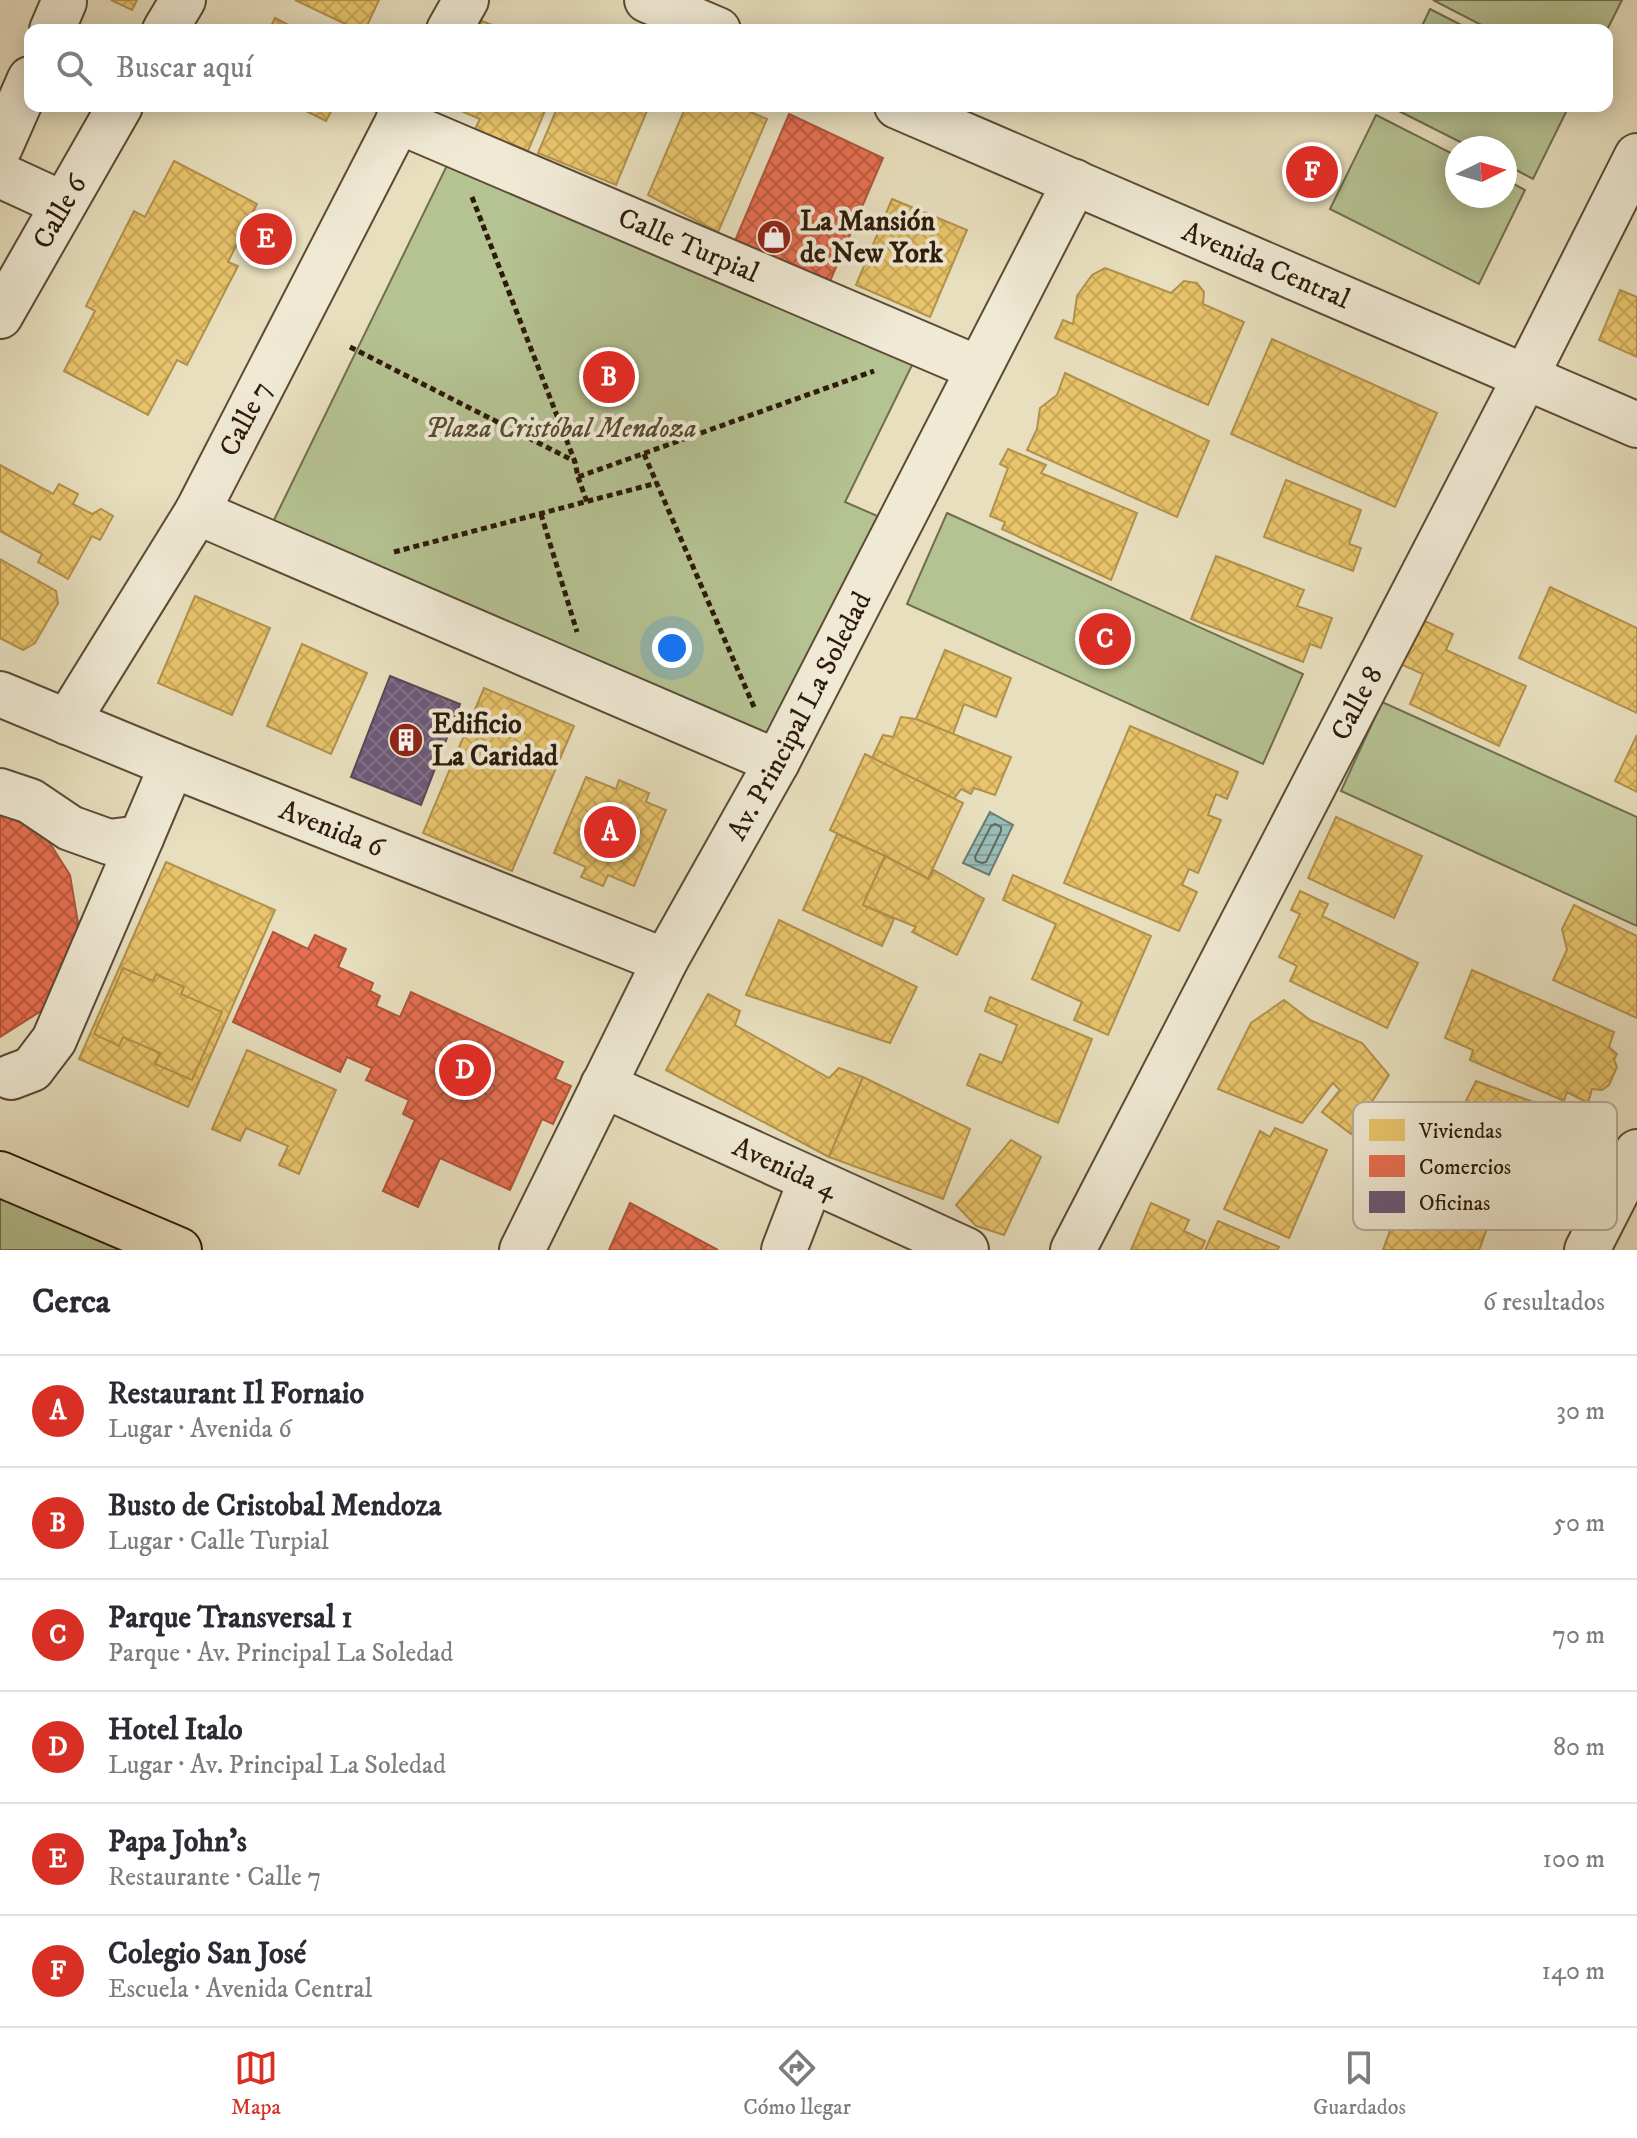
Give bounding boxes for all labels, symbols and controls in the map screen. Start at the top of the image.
search box [24,24,1613,112]
icon: search [52,46,96,90]
text: Buscar aquí [116,50,253,87]
north arrow [1445,136,1517,208]
pin: F [1286,142,1338,202]
street label: Calle 6 [25,167,95,255]
street label: Calle Turpial [613,200,765,291]
place label: La Mansión de New York [800,204,944,271]
pin: E [240,209,292,269]
street label: Avenida Central [1177,214,1356,317]
shop icon: La Mansión de New York [755,218,793,256]
pin: B [583,347,635,407]
street label: Calle 7 [211,375,279,462]
park label: Plaza Cristóbal Mendoza [425,411,697,446]
street label: Av. Principal La Soledad [719,586,879,846]
pin: C [1079,609,1131,669]
your location [652,628,692,668]
street label: Calle 8 [1323,660,1390,746]
place label: Edificio La Caridad [432,707,559,774]
building icon: Edificio La Caridad [387,721,425,759]
street label: Avenida 6 [274,792,390,866]
pin: A [584,802,636,862]
pin: D [439,1040,491,1100]
legend [1353,1102,1617,1230]
text: Viviendas [1418,1118,1502,1145]
street label: Avenida 4 [727,1129,844,1207]
text: Comercios [1419,1154,1511,1181]
text: Oficinas [1419,1190,1490,1217]
text: Cerca [32,1281,110,1323]
text: 6 resultados [1483,1286,1605,1319]
text: Restaurant Il Fornaio [108,1376,364,1413]
text: A [50,1395,66,1428]
text: 30 m [1556,1395,1605,1428]
text: Lugar · Avenida 6 [108,1413,292,1446]
text: Busto de Cristobal Mendoza [108,1488,441,1525]
text: B [50,1507,66,1540]
text: 50 m [1553,1507,1605,1540]
text: Lugar · Calle Turpial [108,1525,329,1558]
text: Parque Transversal 1 [108,1600,353,1637]
text: C [49,1619,67,1652]
text: 70 m [1552,1619,1605,1652]
text: Parque · Av. Principal La Soledad [108,1637,453,1670]
text: Hotel Italo [108,1712,243,1749]
text: D [48,1731,68,1764]
text: 80 m [1553,1731,1605,1764]
text: Lugar · Av. Principal La Soledad [108,1749,446,1782]
text: Papa John's [108,1824,247,1861]
text: E [49,1843,67,1876]
text: 100 m [1542,1843,1605,1876]
text: Restaurante · Calle 7 [108,1861,321,1894]
text: Colegio San José [108,1936,306,1973]
text: F [50,1955,66,1988]
text: 140 m [1541,1955,1605,1988]
text: Escuela · Avenida Central [108,1973,372,2006]
tab: Mapa [231,2046,281,2121]
tab: Cómo llegar [743,2046,851,2121]
tab: Guardados [1313,2046,1406,2121]

